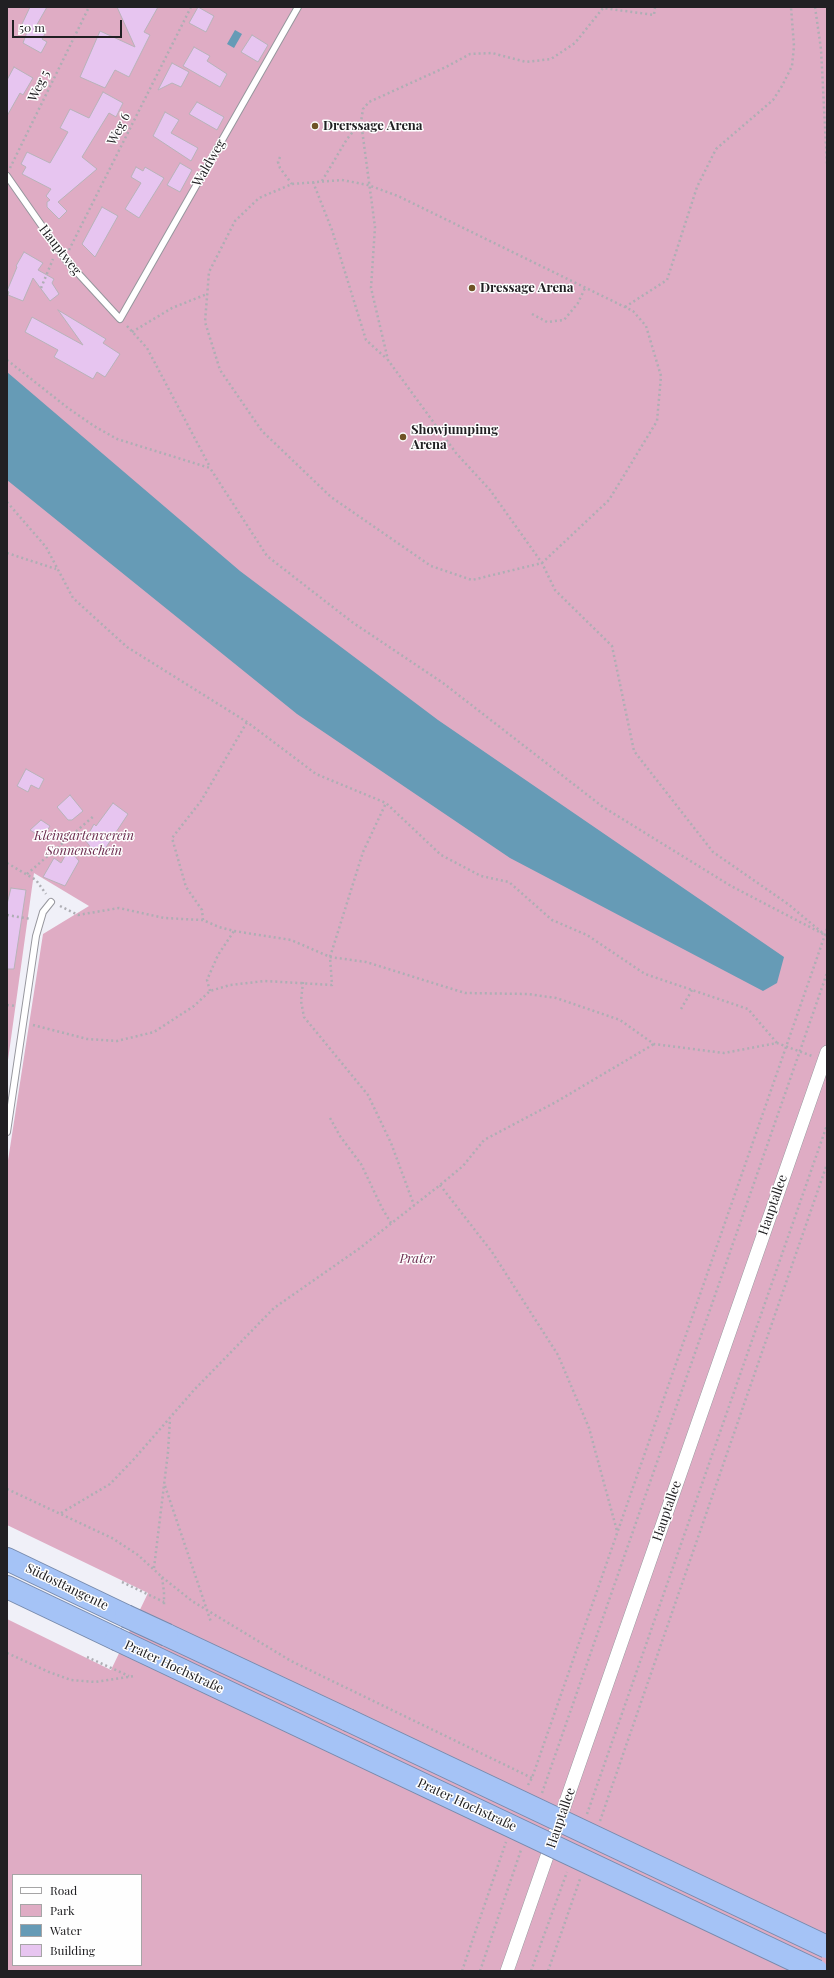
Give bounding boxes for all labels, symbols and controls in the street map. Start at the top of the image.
scale bar [14,12,124,38]
text: 50 m [19,19,45,35]
street label: Weg 5 [25,68,53,104]
street label: Weg 6 [104,110,134,148]
place label: Drerssage Arena [323,118,423,134]
marker: Drerssage Arena [310,121,320,131]
street label: Waldweg [189,137,229,189]
street label: Hauptweg [36,222,84,278]
place label: Dressage Arena [480,280,574,296]
marker: Dressage Arena [467,283,477,293]
place label: Showjumpimg Arena [411,422,498,453]
marker: Showjumpimg Arena [398,432,408,442]
park label: Kleingartenverein Sonnenschein [34,828,134,859]
street label: Hauptallee [755,1173,791,1237]
park label: Prater [399,1251,435,1267]
street label: Hauptallee [649,1479,685,1543]
street label: Südosttangente [23,1560,111,1614]
street label: Prater Hochstraße [122,1637,226,1697]
street label: Prater Hochstraße [415,1775,519,1835]
street label: Hauptallee [543,1786,579,1850]
legend [12,1874,142,1966]
text: Road [50,1882,77,1898]
text: Park [50,1902,75,1918]
text: Water [50,1922,82,1938]
text: Building [50,1942,95,1958]

